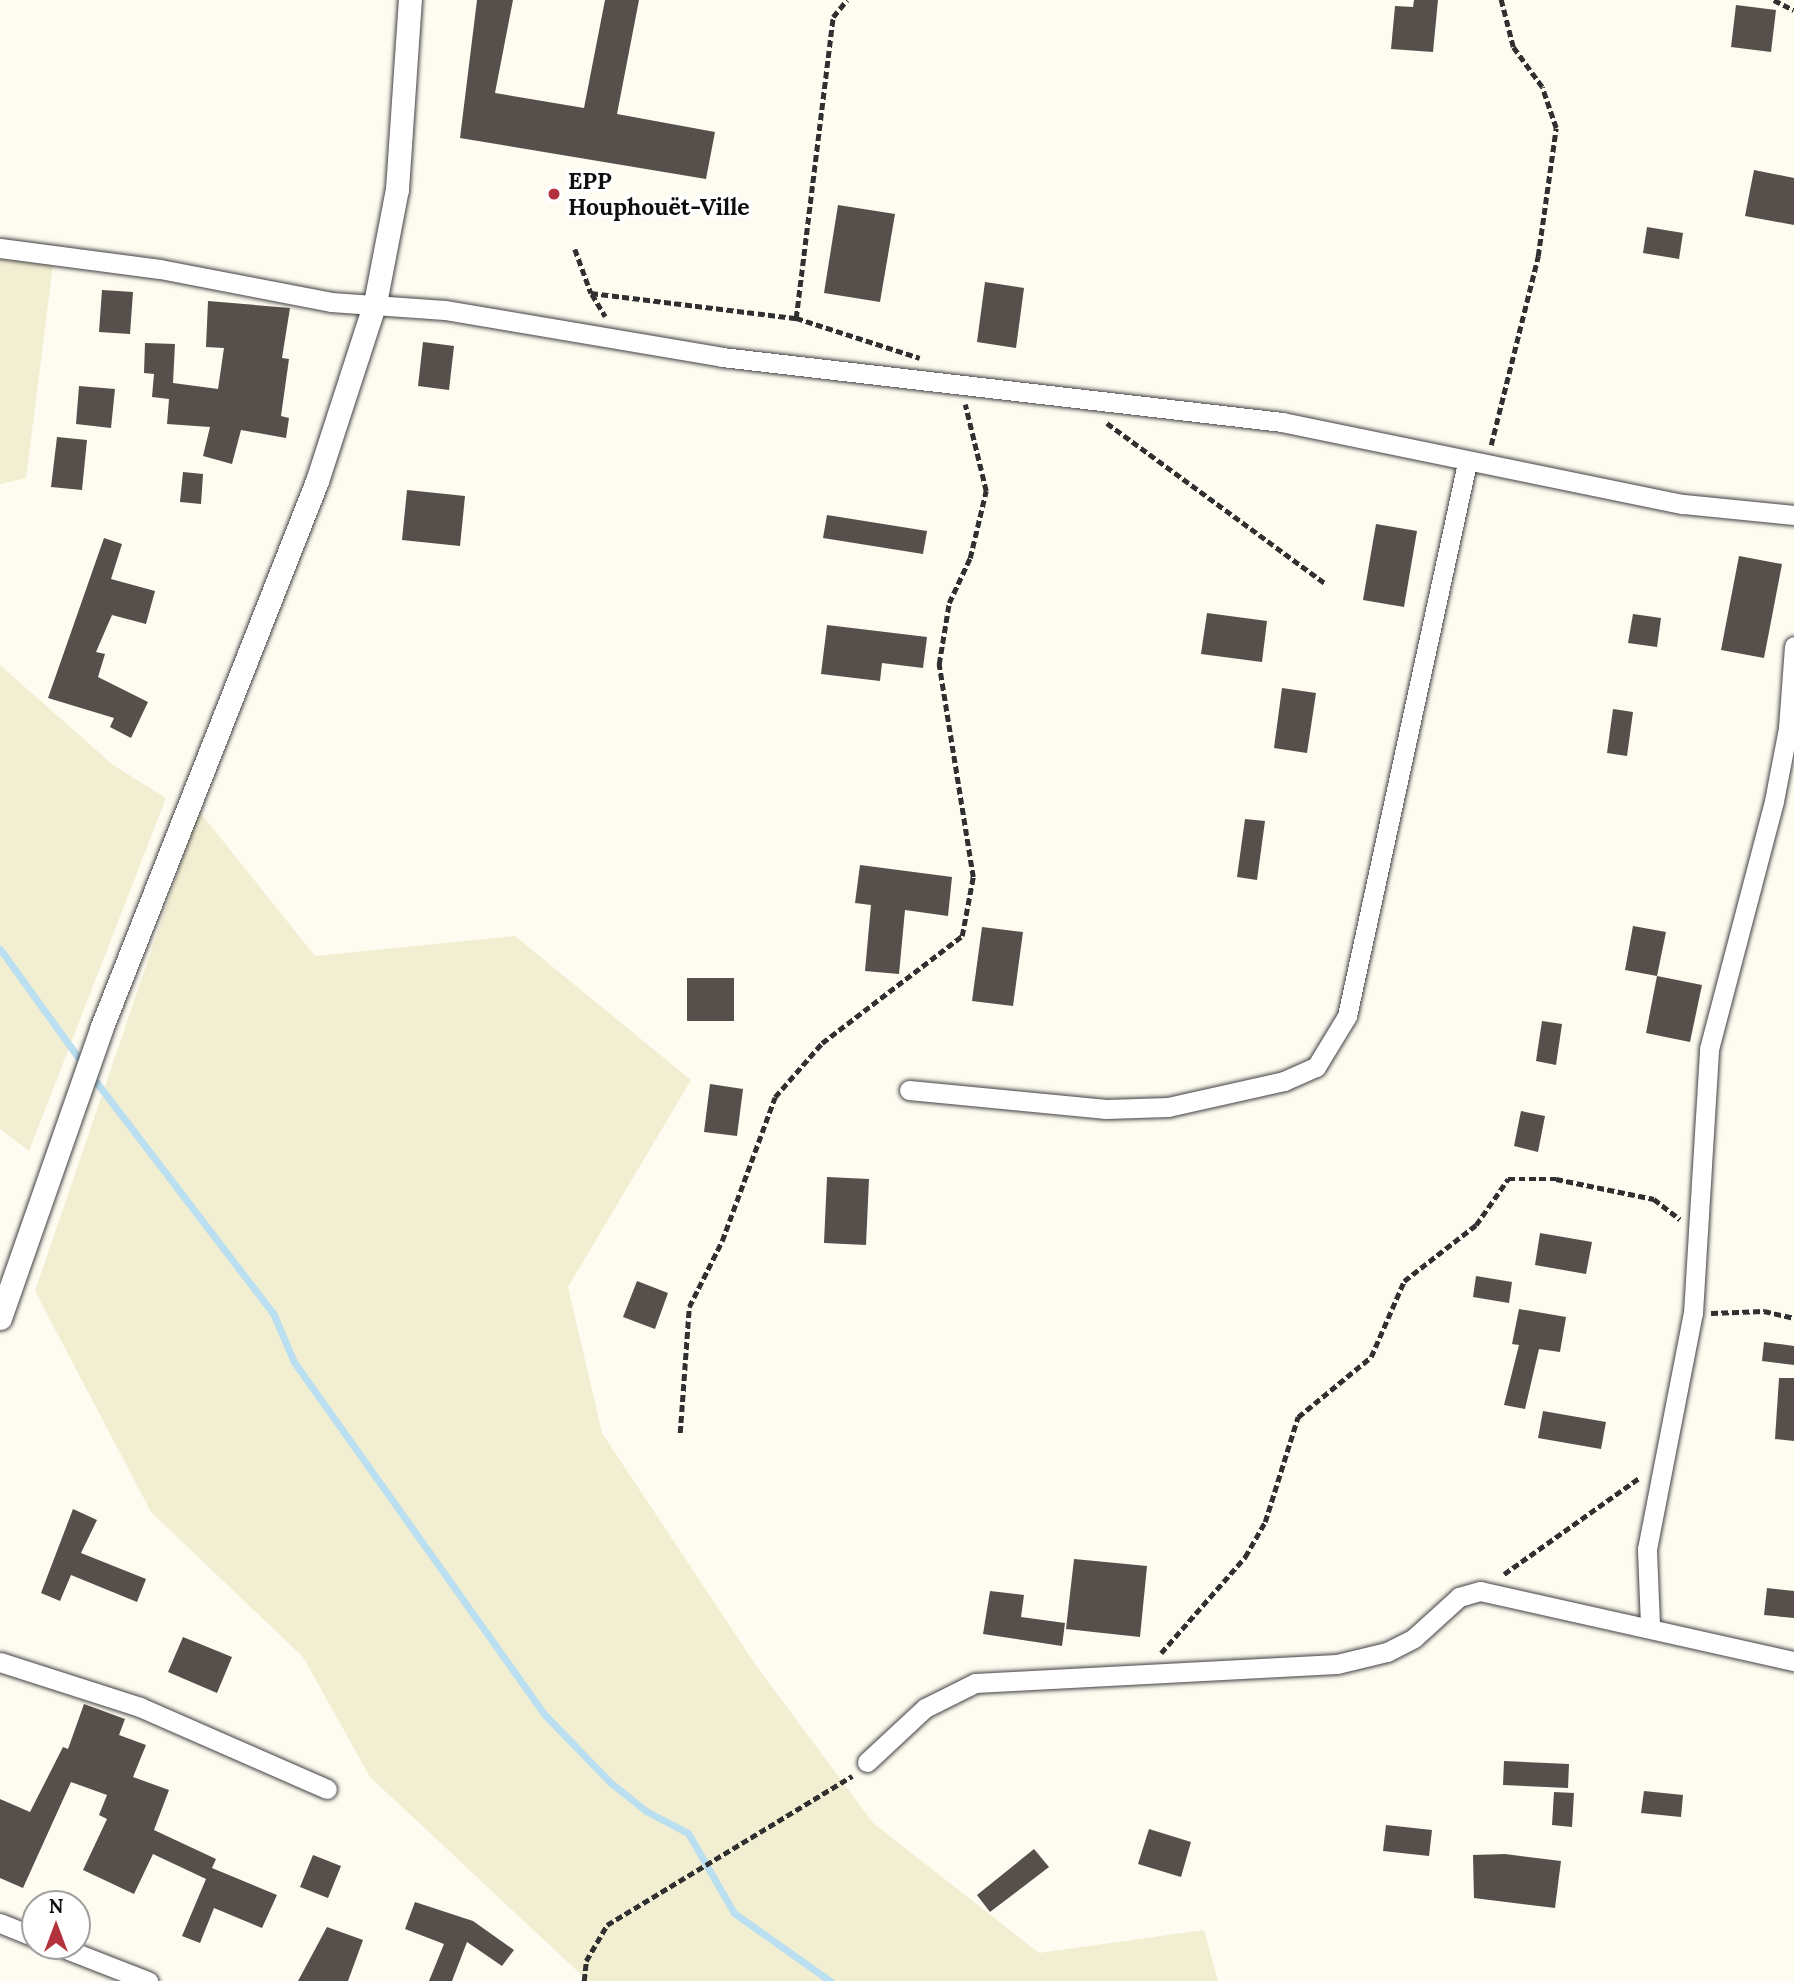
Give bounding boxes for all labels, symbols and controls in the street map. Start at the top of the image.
place label: EPP Houphouët-Ville [568,167,750,221]
marker: EPP Houphouët-Ville [546,186,562,202]
north arrow [21,1890,91,1960]
text: N [49,1894,63,1918]

